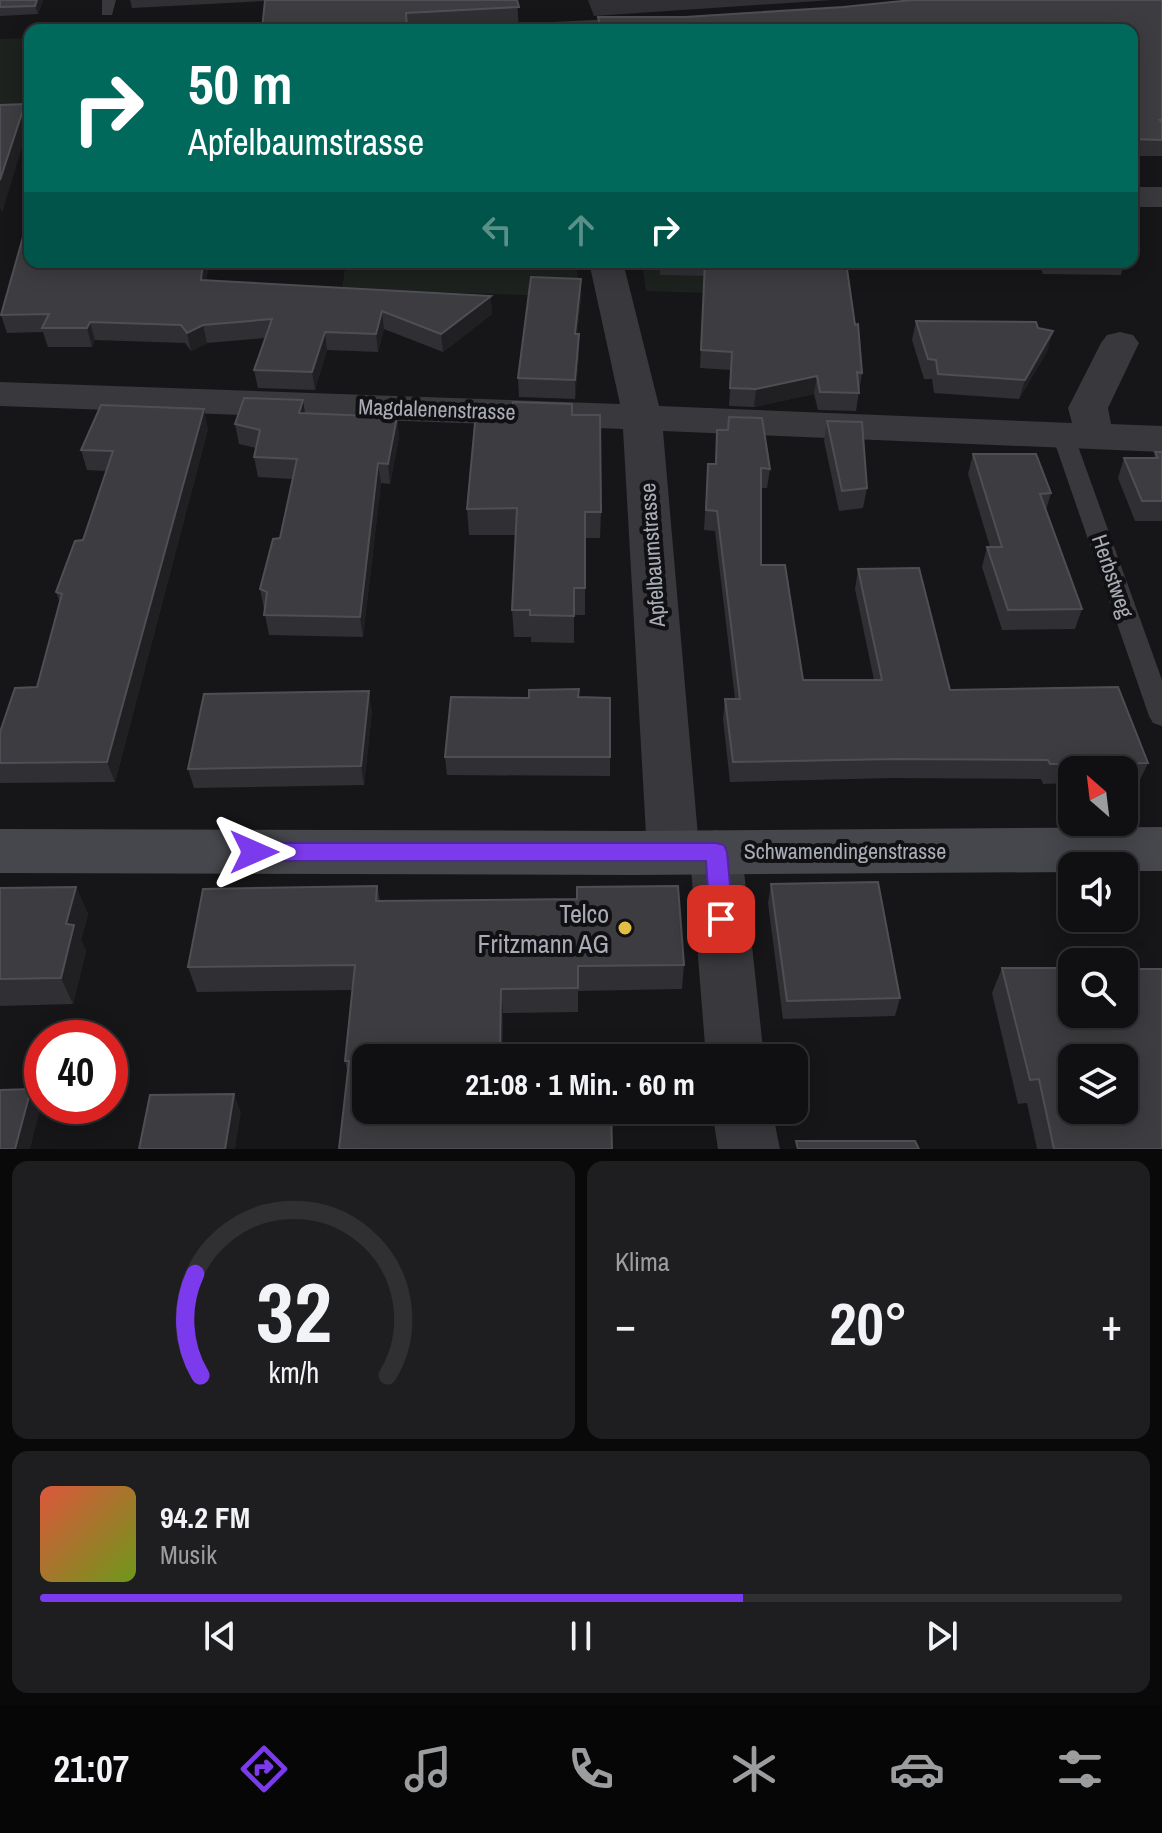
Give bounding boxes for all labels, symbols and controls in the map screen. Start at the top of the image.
text: 50 m [188,46,293,121]
icon: right [56,56,160,160]
text: Apfelbaumstrasse [188,118,424,166]
icon: left [475,208,519,252]
icon: ahead [559,208,603,252]
icon: right [643,208,687,252]
street label: Magdalenenstrasse [358,391,516,427]
street label: Apfelbaumstrasse [632,482,672,629]
street label: Herbstweg [1085,530,1141,622]
north arrow [1058,756,1138,836]
map controls [1058,756,1138,1124]
position arrow [212,810,296,894]
street label: Schwamendingenstrasse [744,836,946,866]
button: sound [1058,852,1138,932]
pin [687,885,755,953]
place label: Telco Fritzmann AG [477,896,609,961]
icon: arrive [699,897,743,941]
marker: Telco Fritzmann AG [616,919,634,937]
button: search [1058,948,1138,1028]
speed limit sign: 40 [24,1020,128,1124]
button: layers [1058,1044,1138,1124]
text: 21:08 · 1 Min. · 60 m [465,1064,695,1104]
text: Klima [615,1244,670,1279]
text: 32 [256,1256,331,1368]
text: 20° [829,1283,908,1364]
text: − [615,1294,636,1354]
text: + [1101,1294,1122,1354]
text: km/h [268,1353,319,1392]
text: 94.2 FM [160,1497,250,1537]
text: Musik [160,1537,217,1572]
icon: previous [198,1614,242,1658]
icon: pause [559,1614,603,1658]
icon: next [920,1614,964,1658]
icon: directions [236,1741,292,1797]
icon: music [400,1741,456,1797]
icon: phone [563,1741,619,1797]
icon: climate [726,1741,782,1797]
icon: car [889,1741,945,1797]
icon: filters [1052,1741,1108,1797]
text: 21:07 [54,1745,129,1793]

